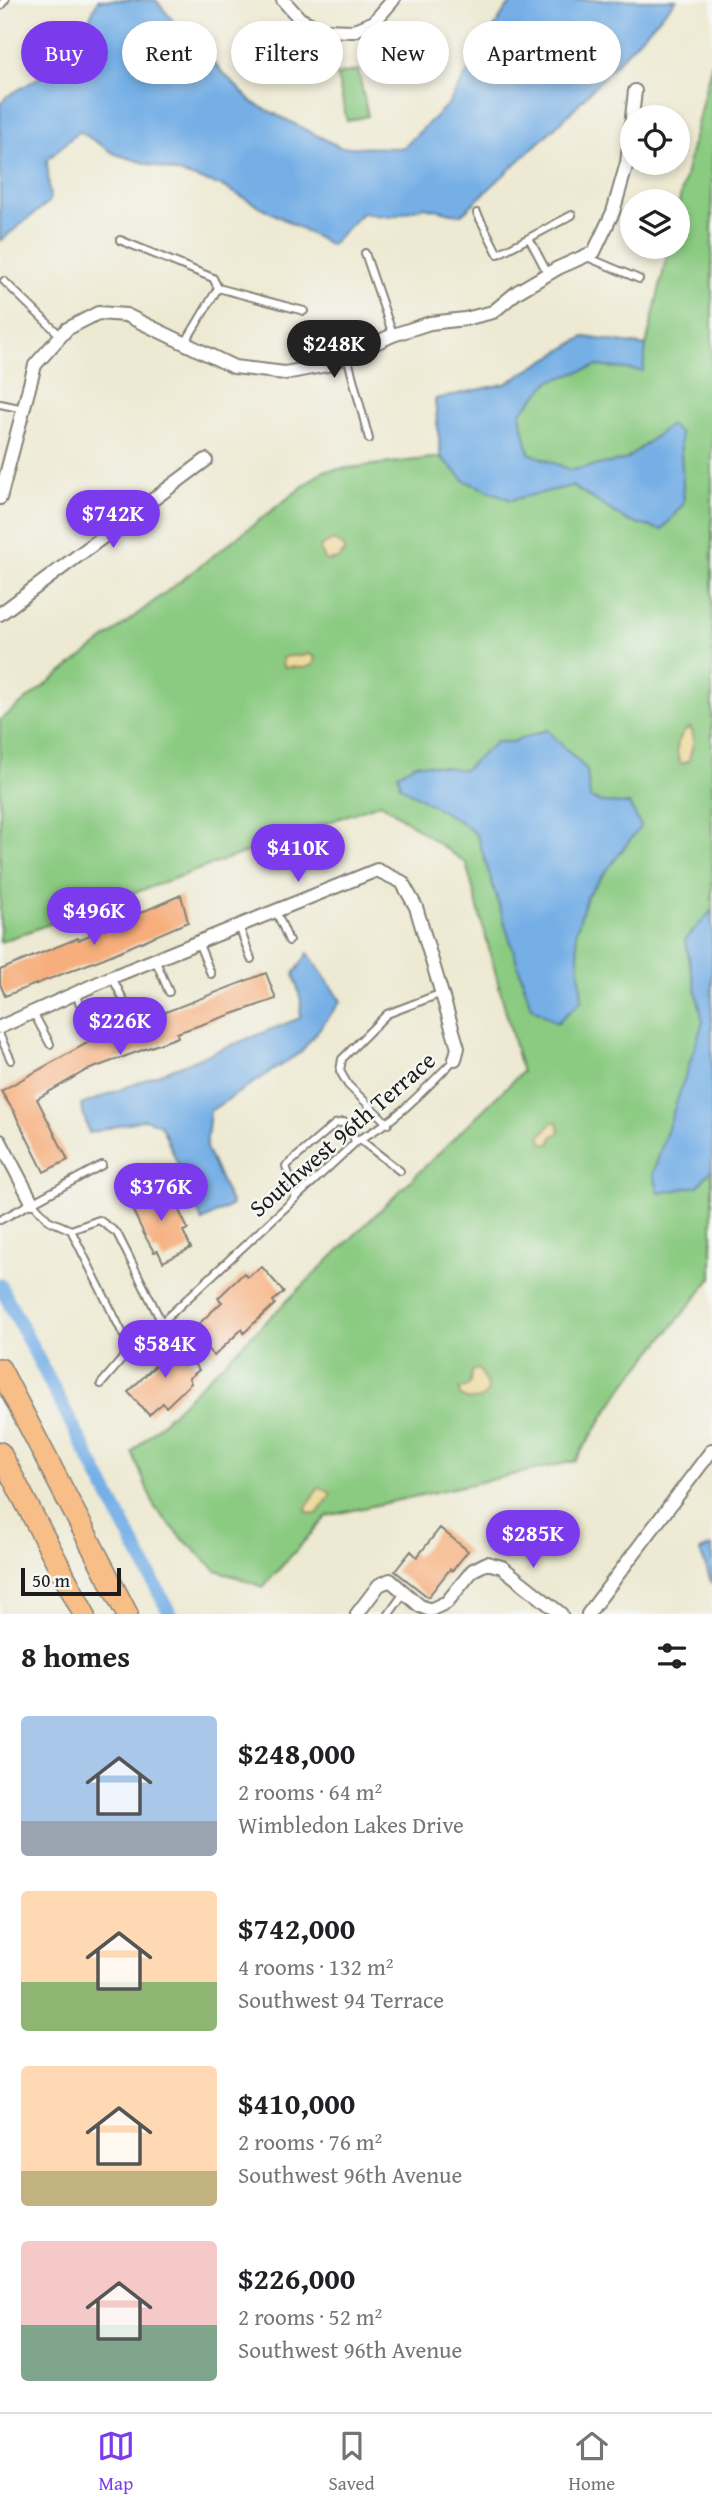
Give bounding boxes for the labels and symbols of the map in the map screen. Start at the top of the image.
pin: $248K [285,320,383,380]
pin: $742K [64,490,162,550]
pin: $410K [249,824,347,884]
pin: $496K [45,888,143,947]
pin: $226K [71,998,169,1057]
street label: Southwest 96th Terrace [241,1043,443,1225]
pin: $376K [112,1164,210,1223]
pin: $584K [116,1320,214,1380]
pin: $285K [484,1510,582,1570]
scale bar [21,1565,121,1597]

